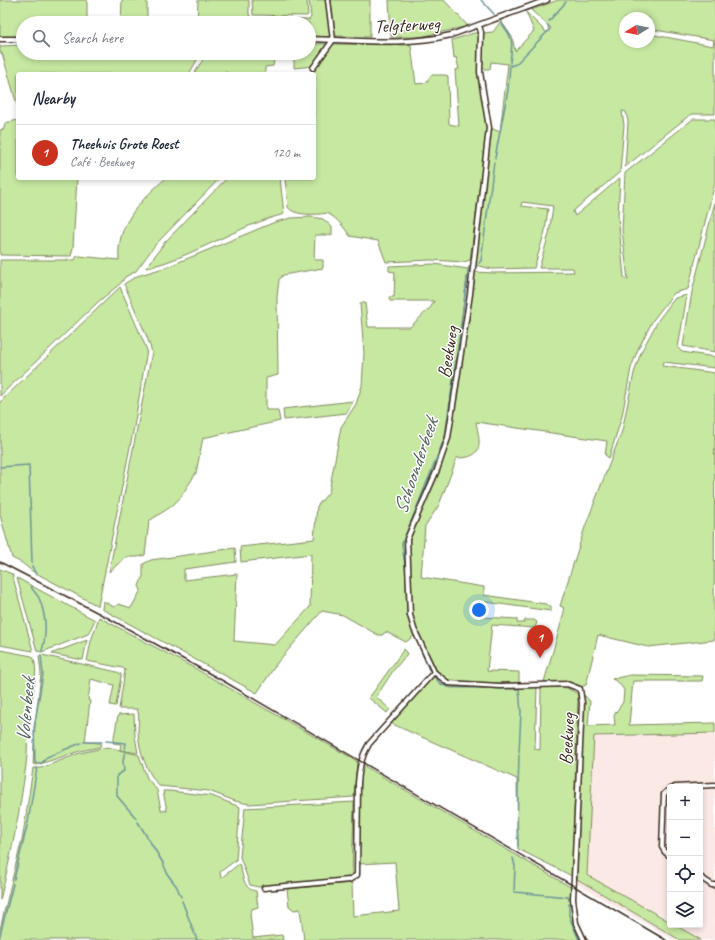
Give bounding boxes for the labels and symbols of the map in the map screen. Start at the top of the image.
street label: Telgterweg [374,11,442,39]
north arrow [619,12,655,48]
street label: Beekweg [432,323,464,380]
water label: Schoonderbeek [388,412,445,517]
your location [469,600,489,620]
pin: 1 [527,625,553,658]
water label: Volenbeek [10,673,41,743]
street label: Beekweg [554,711,580,766]

